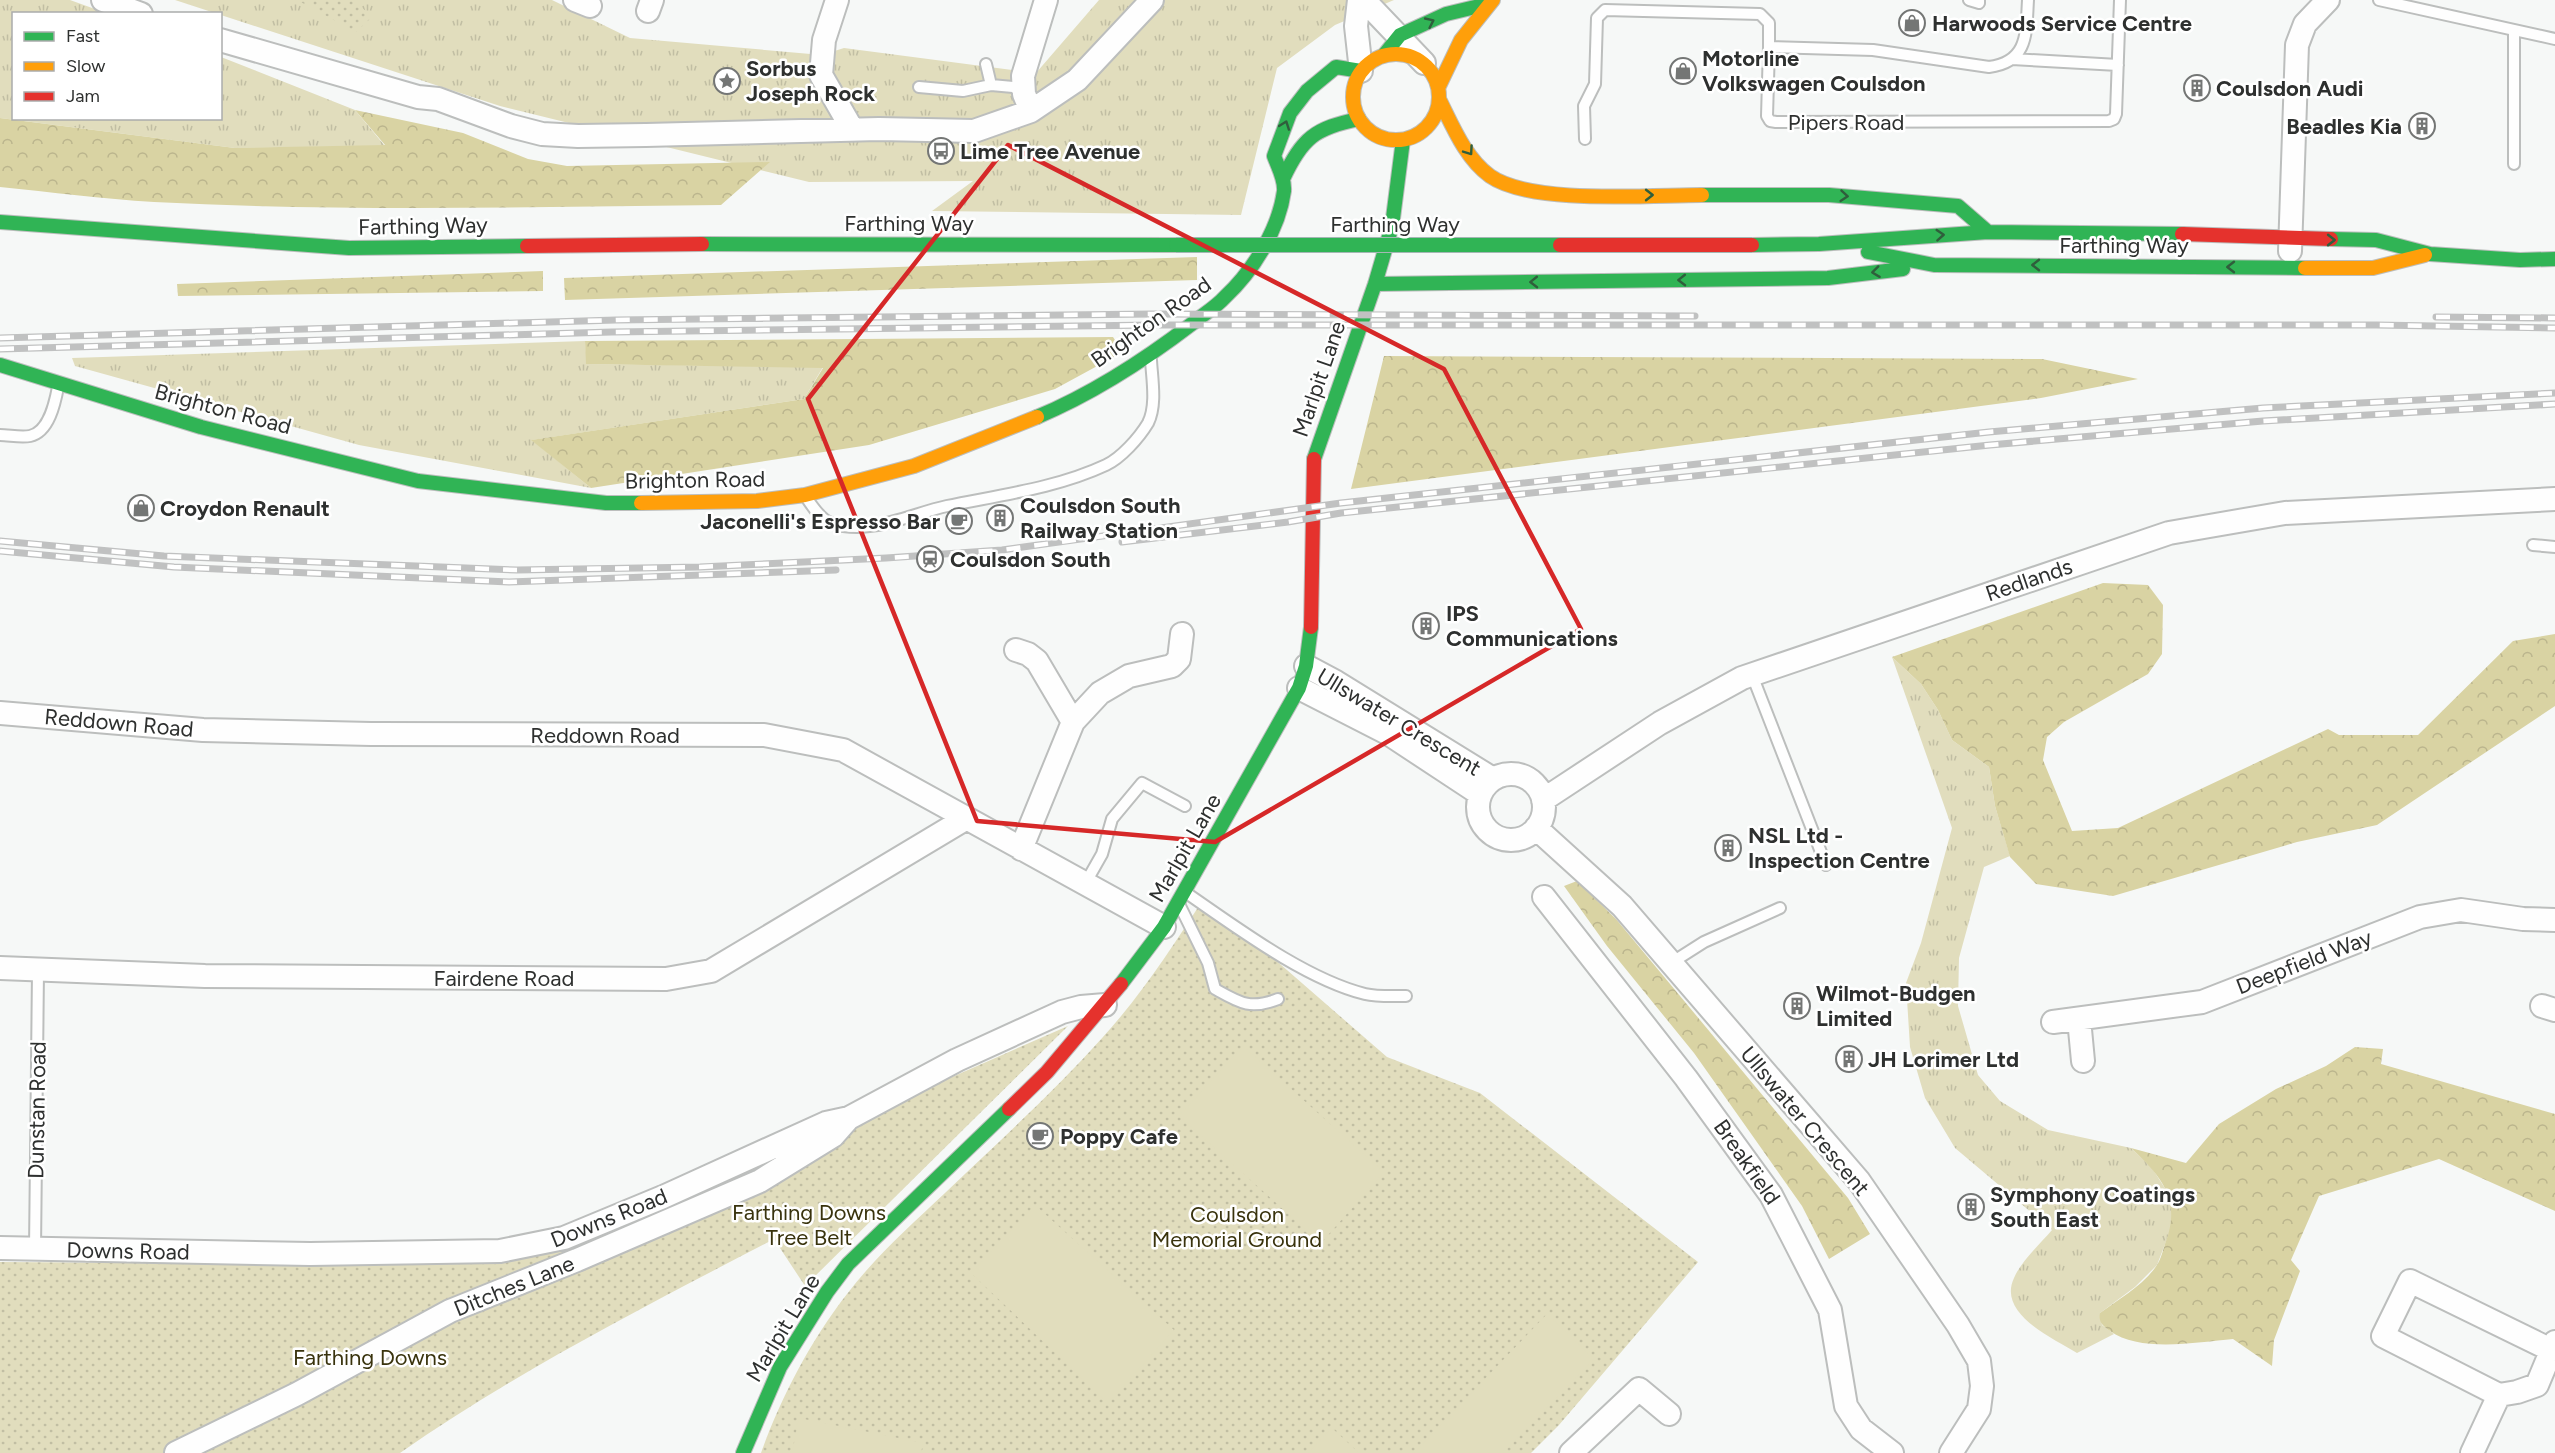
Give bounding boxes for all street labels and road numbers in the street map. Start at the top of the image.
street label: Pipers Road [1788,109,1904,136]
street label: Farthing Way [844,210,974,237]
street label: Farthing Way [358,211,488,241]
street label: Farthing Way [1330,211,1460,238]
street label: Farthing Way [2059,232,2189,259]
street label: Brighton Road [1086,271,1216,373]
street label: Marlpit Lane [1287,317,1351,441]
street label: Brighton Road [152,378,294,440]
street label: Brighton Road [624,465,766,495]
street label: Redlands [1982,553,2076,607]
street label: Ullswater Crescent [1312,662,1486,782]
street label: Reddown Road [43,703,195,743]
street label: Reddown Road [530,722,680,749]
street label: Marlpit Lane [1143,789,1227,907]
street label: Deepfield Way [2232,924,2376,1000]
street label: Fairdene Road [434,965,574,992]
street label: Dunstan Road [22,1041,52,1179]
street label: Ullswater Crescent [1735,1041,1875,1201]
street label: Breakfield [1708,1114,1786,1210]
street label: Downs Road [547,1182,671,1254]
street label: Downs Road [66,1236,190,1266]
street label: Ditches Lane [450,1250,578,1322]
street label: Marlpit Lane [740,1269,826,1387]

